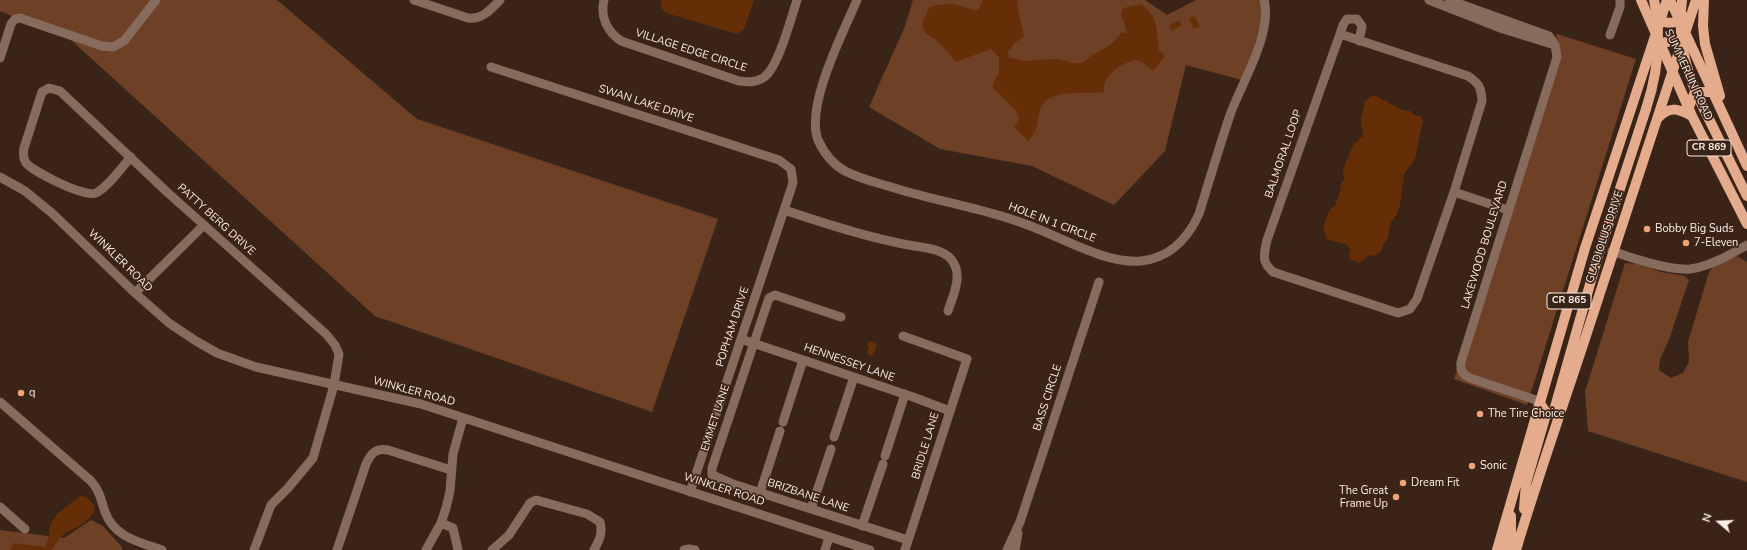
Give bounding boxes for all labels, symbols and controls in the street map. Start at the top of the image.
street label: VILLAGE EDGE CIRCLE [634,27,748,75]
street label: SUMMERLIN ROAD [1661,27,1715,123]
street label: SWAN LAKE DRIVE [597,82,695,126]
street label: BALMORAL LOOP [1263,108,1305,200]
road number: CR 869 [1687,140,1731,156]
street label: LAKEWOOD BOULEVARD [1459,179,1511,311]
street label: PATTY BERG DRIVE [174,181,258,259]
street label: GLADIOLUS DRIVE [1584,189,1626,285]
street label: HOLE IN 1 CIRCLE [1006,200,1098,246]
place label: Bobby Big Suds [1655,222,1734,236]
marker: Bobby Big Suds [1642,224,1652,234]
street label: WINKLER ROAD [85,227,155,295]
place label: 7-Eleven [1694,236,1738,250]
marker: 7-Eleven [1681,238,1691,248]
street label: POPHAM DRIVE [714,285,752,369]
road number: CR 865 [1547,293,1591,309]
street label: HENNESSEY LANE [802,341,896,385]
street label: BASS CIRCLE [1031,363,1065,433]
street label: WINKLER ROAD [372,375,456,409]
street label: EMMET LANE [699,383,733,453]
place label: q [29,386,35,400]
marker: q [16,388,26,398]
place label: The Tire Choice [1488,407,1564,421]
marker: The Tire Choice [1475,409,1485,419]
street label: BRIDLE LANE [910,411,942,481]
place label: Sonic [1480,459,1507,473]
marker: Sonic [1467,461,1477,471]
street label: WINKLER ROAD [682,471,766,509]
place label: Dream Fit [1411,476,1459,490]
street label: BRIZBANE LANE [765,477,851,515]
marker: Dream Fit [1398,478,1408,488]
place label: The Great Frame Up [1339,484,1388,510]
marker: The Great Frame Up [1391,492,1401,502]
north arrow [1699,502,1739,542]
text: N [1699,512,1716,524]

